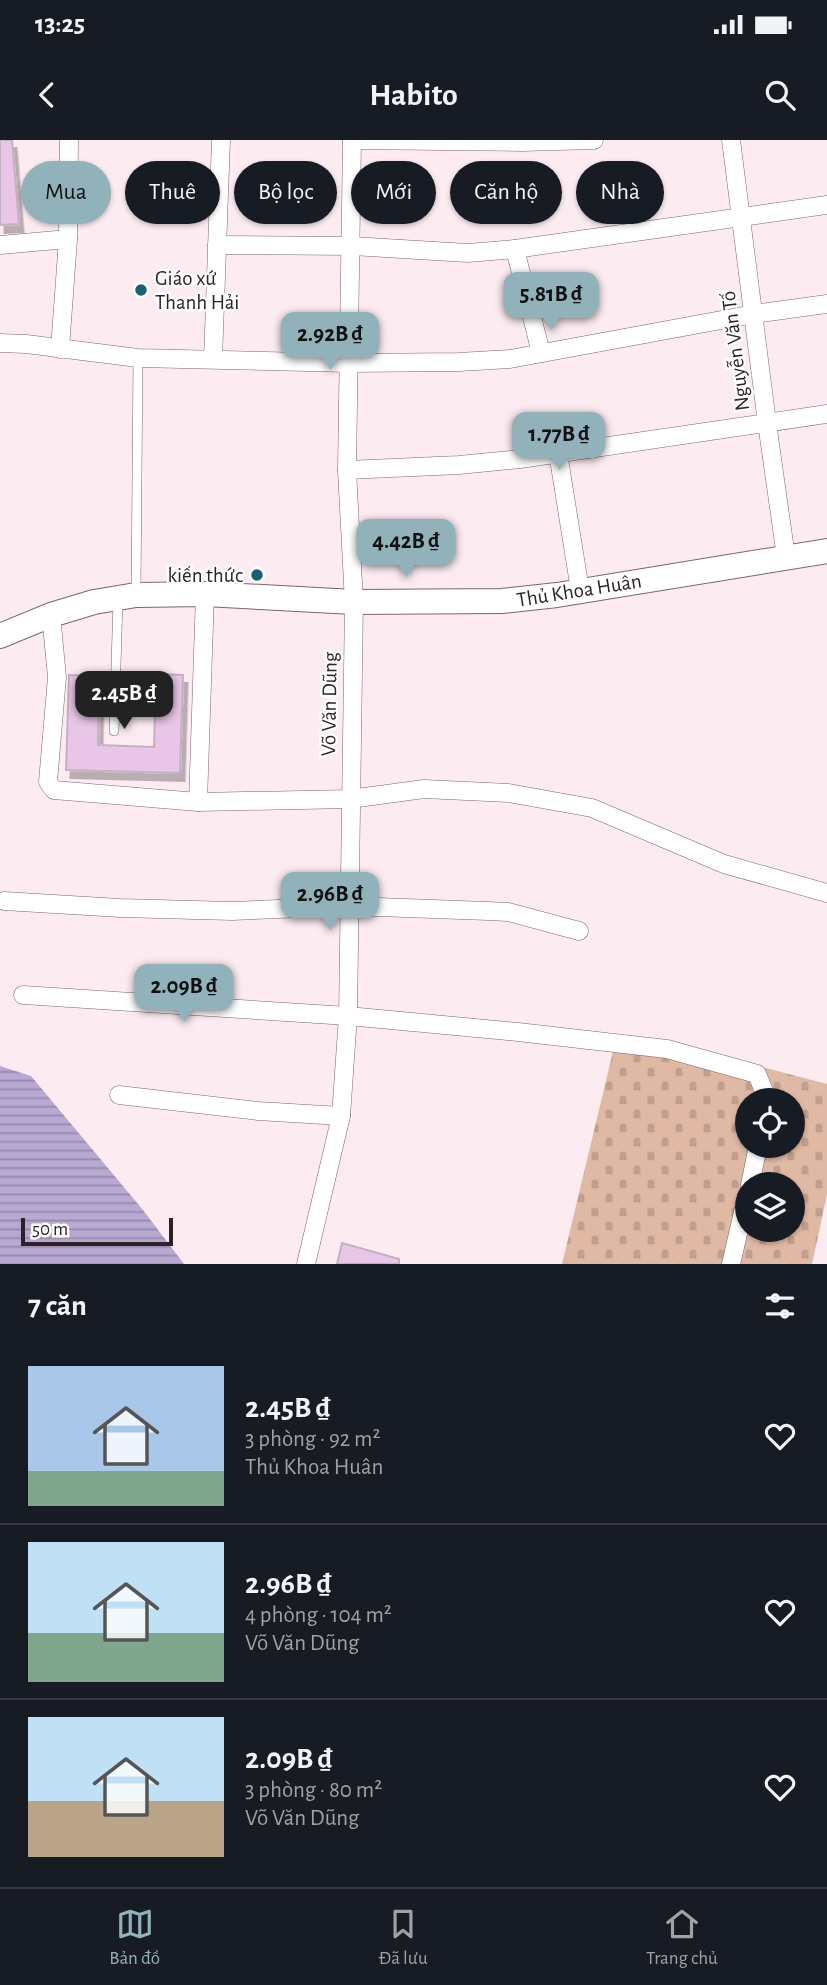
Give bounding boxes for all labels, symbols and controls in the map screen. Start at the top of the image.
text: 13:25 [35,11,85,37]
icon: back [28,76,66,114]
icon: search [761,76,799,114]
text: Habito [369,79,458,111]
chip: Mua [21,161,111,224]
chip: Thuê [125,161,220,224]
chip: Bộ lọc [234,161,337,224]
chip: Mới [351,161,436,224]
chip: Căn hộ [450,161,562,224]
chip: Nhà [576,161,664,224]
place label: Giáo xứ Thanh Hải [155,268,239,313]
pin: 5.81B ₫ [486,272,616,332]
marker: Giáo xứ Thanh Hải [133,282,149,298]
text: 5.81B ₫ [520,283,582,306]
street label: Nguyễn Văn Tố [717,290,753,412]
pin: 2.92B ₫ [265,313,395,372]
text: 2.92B ₫ [297,323,363,346]
pin: 1.77B ₫ [494,412,624,472]
text: 1.77B ₫ [528,423,590,446]
pin: 4.42B ₫ [341,520,471,579]
text: 4.42B ₫ [372,530,440,553]
place label: kiến thức [167,565,243,586]
marker: kiến thức [249,567,265,583]
street label: Thủ Khoa Huân [515,570,643,611]
street label: Võ Văn Dũng [318,651,341,756]
pin: 2.45B ₫ [59,672,189,731]
text: 2.45B ₫ [91,682,157,705]
pin: 2.96B ₫ [265,872,395,932]
text: 2.96B ₫ [297,883,363,906]
pin: 2.09B ₫ [119,964,249,1024]
text: 2.09B ₫ [150,975,218,998]
map controls [735,1088,805,1242]
button: locate [735,1088,805,1158]
button: layers [735,1172,805,1242]
scale bar [21,1215,173,1247]
text: 50 m [32,1220,68,1239]
icon: filters [761,1287,799,1325]
text: 7 căn [28,1291,87,1321]
text: 2.45B ₫ [245,1393,331,1423]
icon: home [84,1394,168,1478]
icon: heart [761,1417,799,1455]
text: 3 phòng · 92 m² [245,1428,380,1451]
text: Thủ Khoa Huân [245,1456,383,1479]
text: 2.96B ₫ [245,1569,332,1599]
icon: home [84,1570,168,1654]
icon: heart [761,1593,799,1631]
text: 4 phòng · 104 m² [245,1604,392,1627]
text: Võ Văn Dũng [245,1632,359,1655]
text: 2.09B ₫ [245,1744,333,1774]
icon: home [84,1745,168,1829]
icon: heart [761,1768,799,1806]
text: 3 phòng · 80 m² [245,1779,382,1802]
text: Võ Văn Dũng [245,1807,359,1830]
tab: Bản đồ [109,1905,160,1970]
tab: Đã lưu [379,1905,428,1970]
tab: Trang chủ [646,1905,718,1970]

